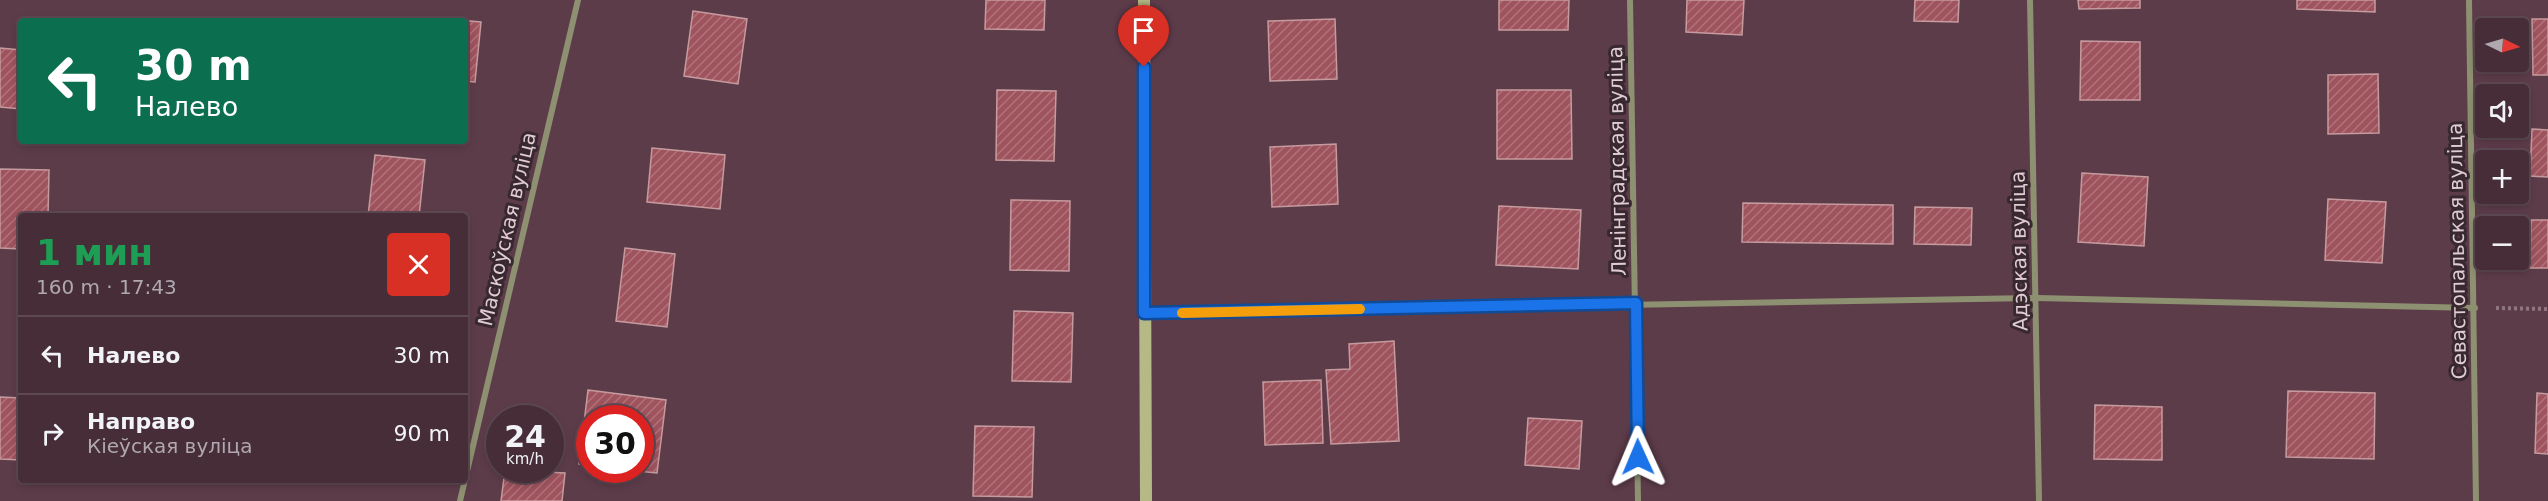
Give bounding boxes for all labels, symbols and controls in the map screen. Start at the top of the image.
pin [1118,5,1169,67]
icon: arrive [1127,14,1160,47]
north arrow [2475,18,2529,72]
map controls [2475,18,2529,270]
text: 30 m [135,41,252,90]
icon: left [36,42,114,120]
street label: Ленінградская вуліца [1603,46,1631,276]
button: sound [2475,84,2529,138]
text: Налево [135,91,238,122]
street label: Севастопальская вуліца [2443,122,2471,380]
street label: Маскоўская вуліца [473,130,541,328]
button: + [2475,150,2529,204]
street label: Адэская вуліца [2006,171,2032,331]
button: − [2475,216,2529,270]
text: 1 мин [36,232,153,273]
button: close [387,233,450,296]
text: 160 m · 17:43 [36,275,177,299]
icon: left [36,339,69,372]
text: Налево [87,343,180,368]
text: 30 m [394,343,450,368]
speed limit sign: 30 [576,405,654,483]
text: Направо [87,409,195,434]
icon: right [36,417,69,450]
text: 24 [504,419,546,454]
text: 90 m [394,421,450,446]
position arrow [1606,425,1670,489]
text: Кіеўская вуліца [87,434,252,458]
text: km/h [506,450,544,468]

